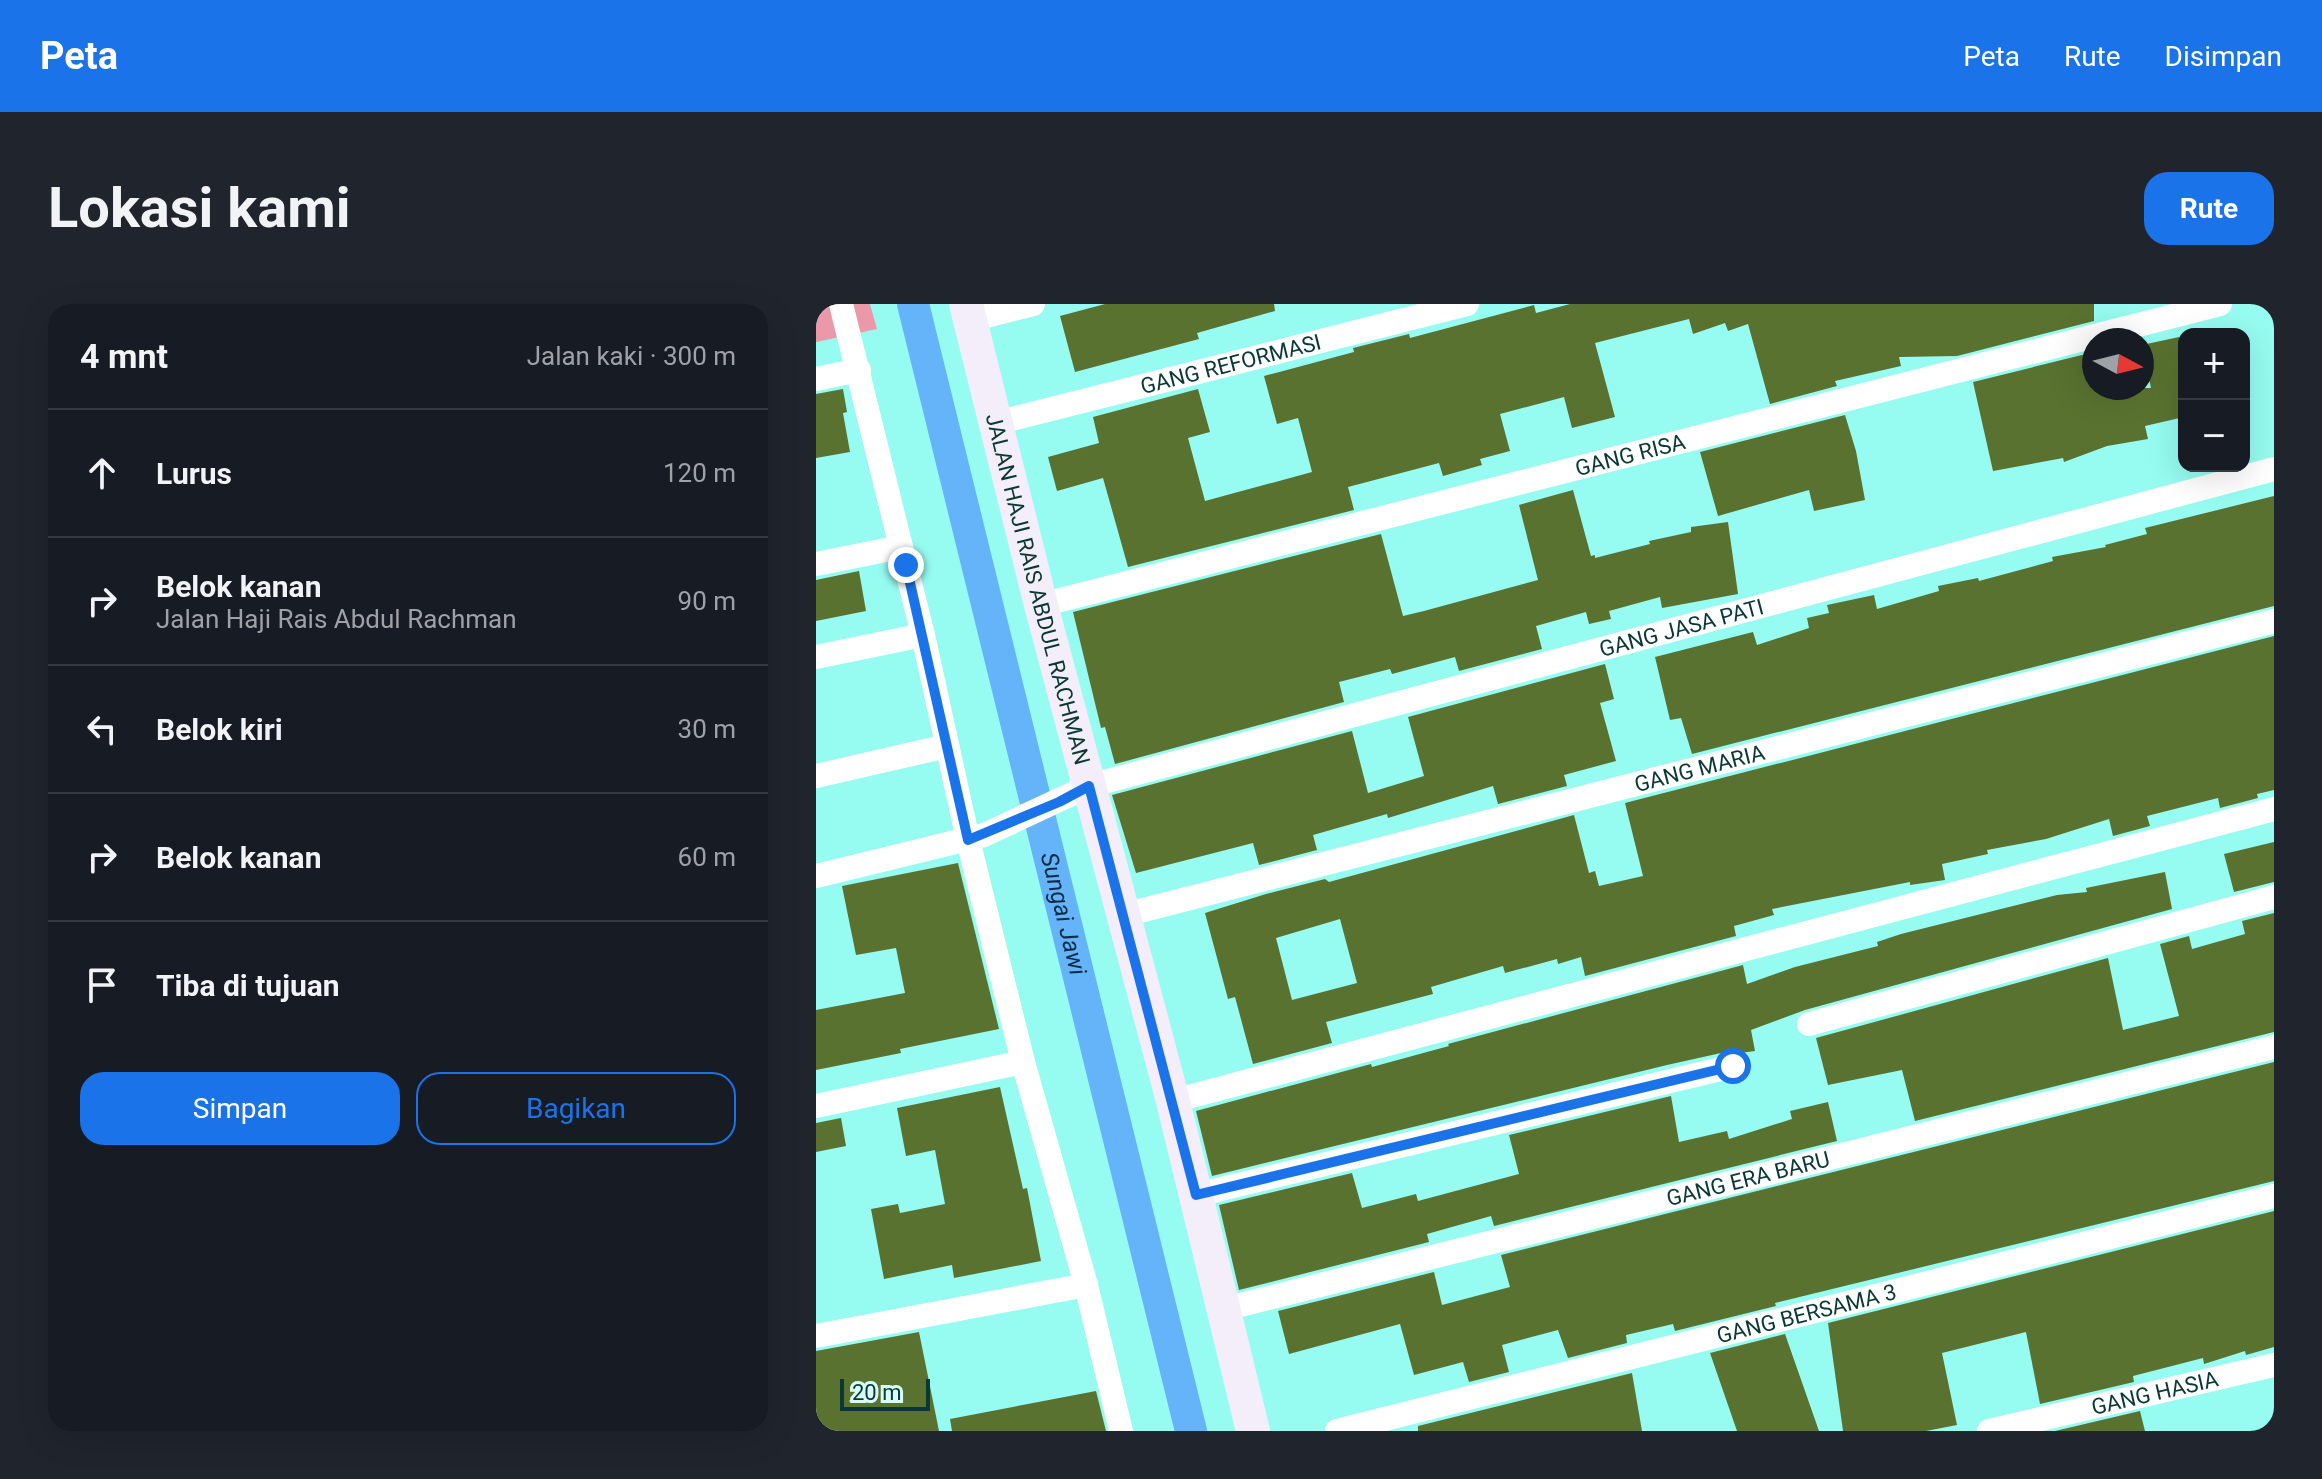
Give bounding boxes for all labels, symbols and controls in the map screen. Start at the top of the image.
text: Peta [40,34,118,78]
text: Peta [1963,40,2020,73]
text: Rute [2064,40,2121,73]
text: Disimpan [2165,40,2282,73]
button: Rute [2144,172,2274,245]
text: Lokasi kami [48,175,351,241]
north arrow [2082,328,2154,400]
map controls [2178,328,2250,472]
button: + [2178,328,2250,400]
street label: GANG REFORMASI [1138,329,1324,399]
text: 4 mnt [80,336,168,376]
text: Jalan kaki · 300 m [527,341,736,371]
button: − [2178,400,2250,472]
street label: JALAN HAJI RAIS ABDUL RACHMAN [981,411,1095,767]
street label: GANG RISA [1573,429,1688,481]
icon: ahead [80,451,124,495]
text: Lurus [156,456,232,491]
text: 120 m [663,458,736,488]
route end [888,547,924,583]
text: Belok kanan [156,569,321,604]
icon: right [80,579,124,623]
text: 90 m [678,586,736,616]
street label: GANG JASA PATI [1597,594,1766,662]
text: Jalan Haji Rais Abdul Rachman [156,604,517,634]
icon: left [80,707,124,751]
text: Belok kiri [156,712,283,747]
text: 30 m [678,714,736,744]
street label: GANG MARIA [1632,740,1768,797]
icon: right [80,835,124,879]
text: Belok kanan [156,840,321,875]
text: 60 m [678,842,736,872]
water label: Sungai Jawi [1035,849,1092,978]
icon: arrive [80,963,124,1007]
text: Tiba di tujuan [156,968,340,1003]
route start [1715,1048,1751,1084]
button: Simpan [80,1072,400,1145]
button: Bagikan [416,1072,736,1145]
street label: GANG ERA BARU [1664,1146,1832,1211]
street label: GANG BERSAMA 3 [1714,1279,1899,1348]
street label: GANG HASIA [2089,1366,2221,1420]
scale bar [840,1375,930,1411]
text: 20 m [852,1380,901,1405]

